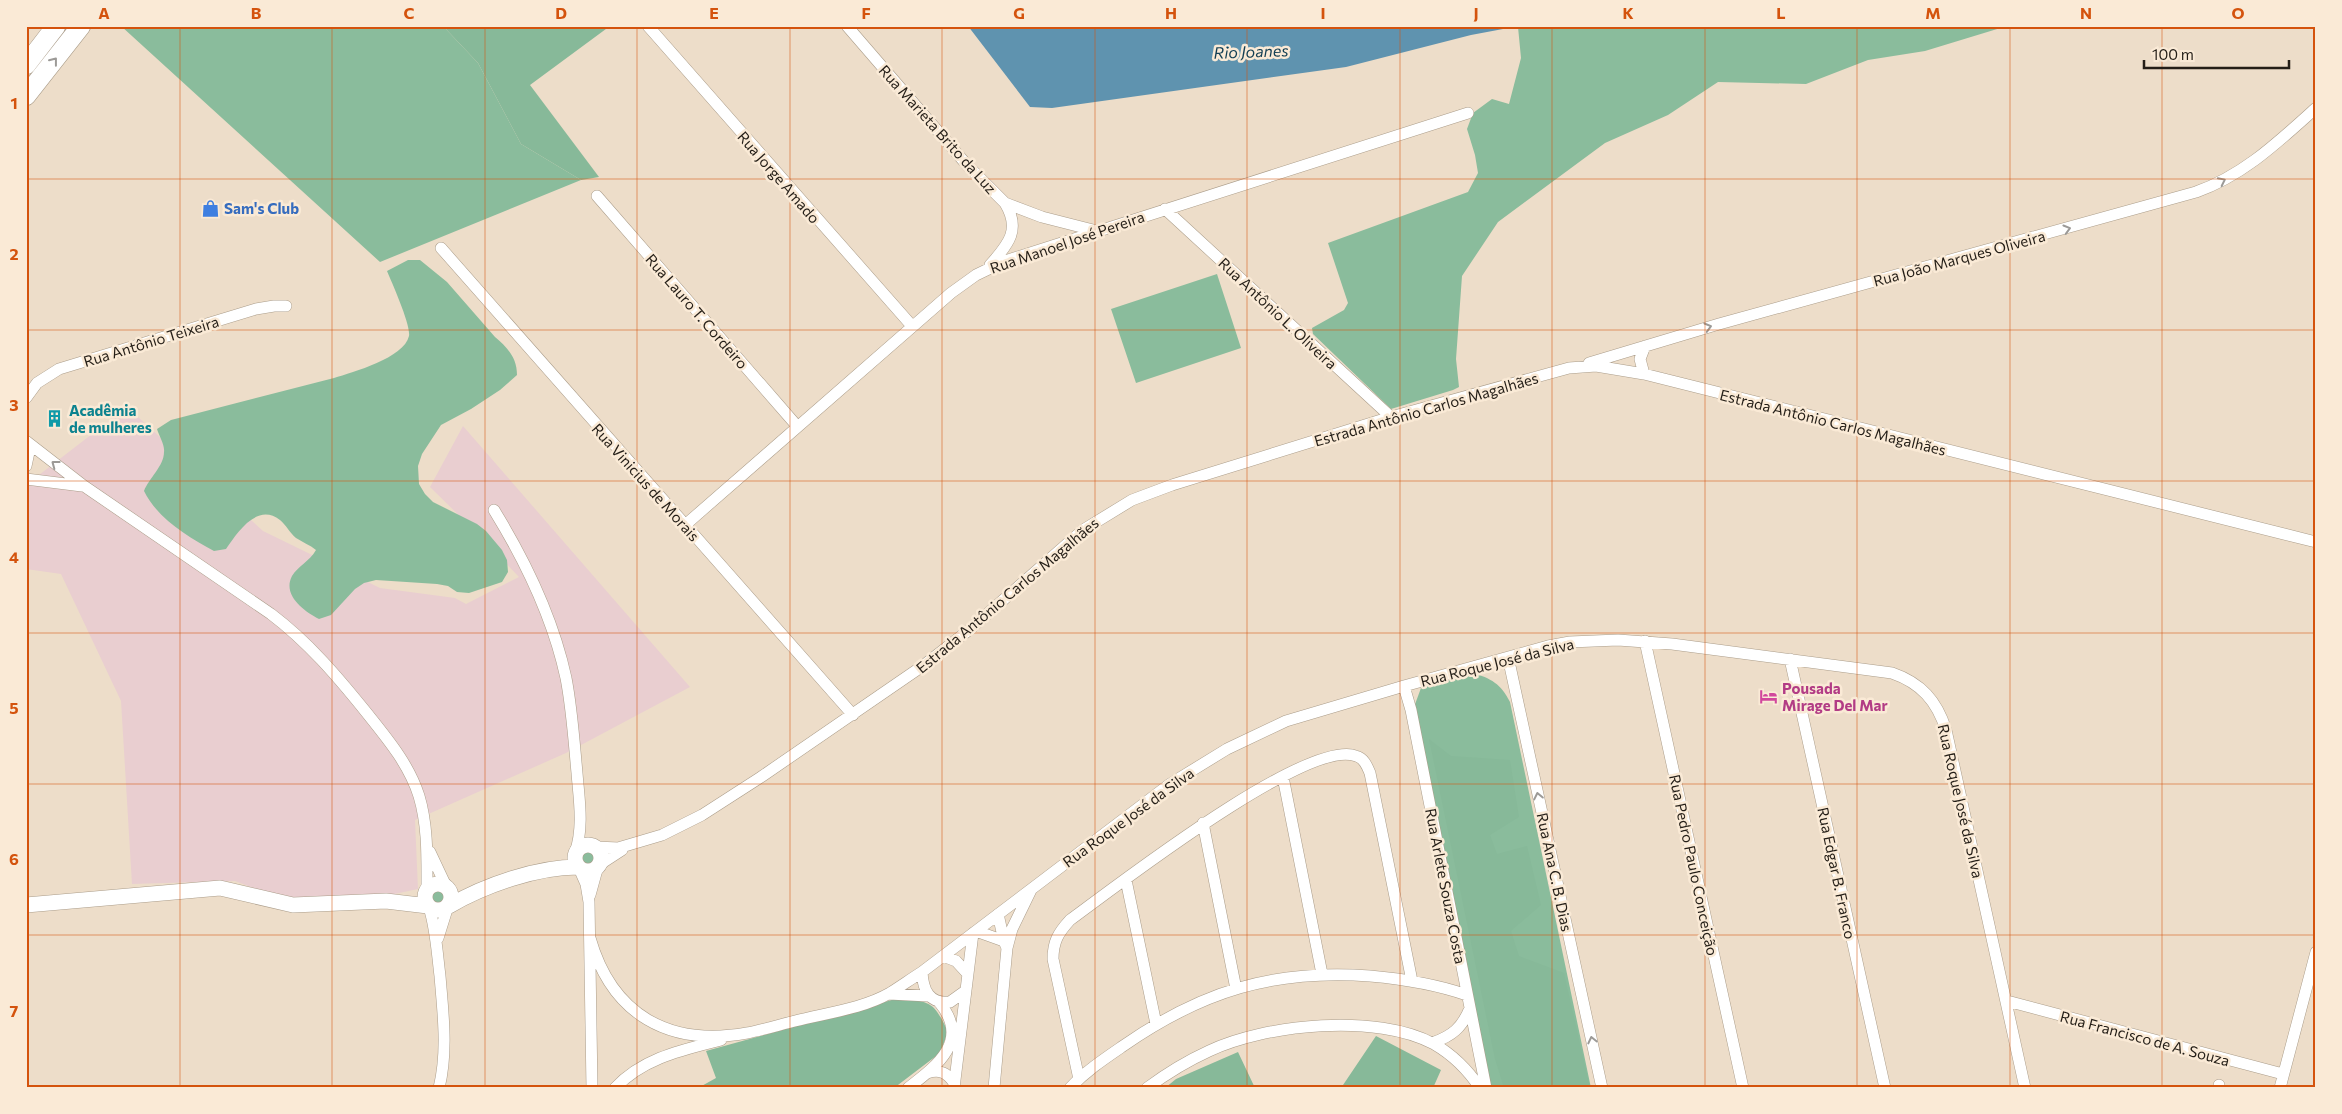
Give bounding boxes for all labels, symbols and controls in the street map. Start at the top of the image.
text: A [98,3,110,22]
text: B [251,3,262,22]
text: C [404,3,415,22]
text: D [555,3,567,22]
text: E [709,3,719,22]
text: F [861,3,871,22]
text: G [1013,3,1025,22]
text: H [1165,3,1177,22]
text: I [1320,3,1326,22]
text: J [1473,3,1479,22]
text: K [1622,3,1634,22]
text: L [1776,3,1786,22]
text: M [1925,3,1941,22]
text: N [2080,3,2092,22]
text: O [2231,3,2245,22]
scale bar [2144,38,2290,70]
water label: Rio Joanes [1213,40,1289,62]
text: 100 m [2152,45,2194,63]
one-way arrow [48,58,56,67]
street label: Rua Marieta Brito da Luz [875,61,1001,197]
text: 1 [10,93,18,112]
street label: Rua Jorge Amado [734,127,824,227]
one-way arrow [2217,177,2226,188]
shop icon: Sam's Club [200,198,220,218]
place label: Sam's Club [224,199,299,217]
street label: Rua Manoel José Pereira [987,207,1147,277]
one-way arrow [2062,224,2070,234]
street label: Rua João Marques Oliveira [1871,226,2047,290]
text: 2 [9,244,19,263]
street label: Rua Lauro T. Cordeiro [642,250,752,372]
street label: Rua Antônio L. Oliveira [1215,254,1341,372]
street label: Rua Antônio Teixeira [81,312,221,370]
one-way arrow [1703,323,1711,333]
street label: Estrada Antônio Carlos Magalhães [1312,368,1540,450]
street label: Estrada Antônio Carlos Magalhães [1718,385,1948,459]
text: 3 [9,395,19,414]
place label: Acadêmia de mulheres [69,401,152,436]
building icon: Acadêmia de mulheres [45,409,65,429]
street label: Rua Vinicius de Morais [588,419,704,545]
one-way arrow [52,461,61,469]
street label: Estrada Antônio Carlos Magalhães [912,513,1102,677]
text: 4 [9,547,19,566]
street label: Rua Roque José da Silva [1418,634,1576,690]
place label: Pousada Mirage Del Mar [1782,679,1888,714]
hotel icon: Pousada Mirage Del Mar [1758,687,1778,707]
text: 5 [9,698,19,717]
street label: Rua Roque José da Silva [1935,722,1987,880]
street label: Rua Roque José da Silva [1059,763,1197,871]
street label: Rua Pedro Paulo Conceição [1666,773,1722,957]
one-way arrow [1533,792,1544,800]
street label: Rua Edgar B. Franco [1814,805,1860,941]
street label: Rua Arlete Souza Costa [1422,807,1470,965]
street label: Rua Ana C. B. Dias [1534,811,1576,933]
text: 6 [9,849,19,868]
text: 7 [10,1001,19,1020]
street label: Rua Francisco de A. Souza [2058,1007,2232,1069]
one-way arrow [1587,1036,1598,1045]

